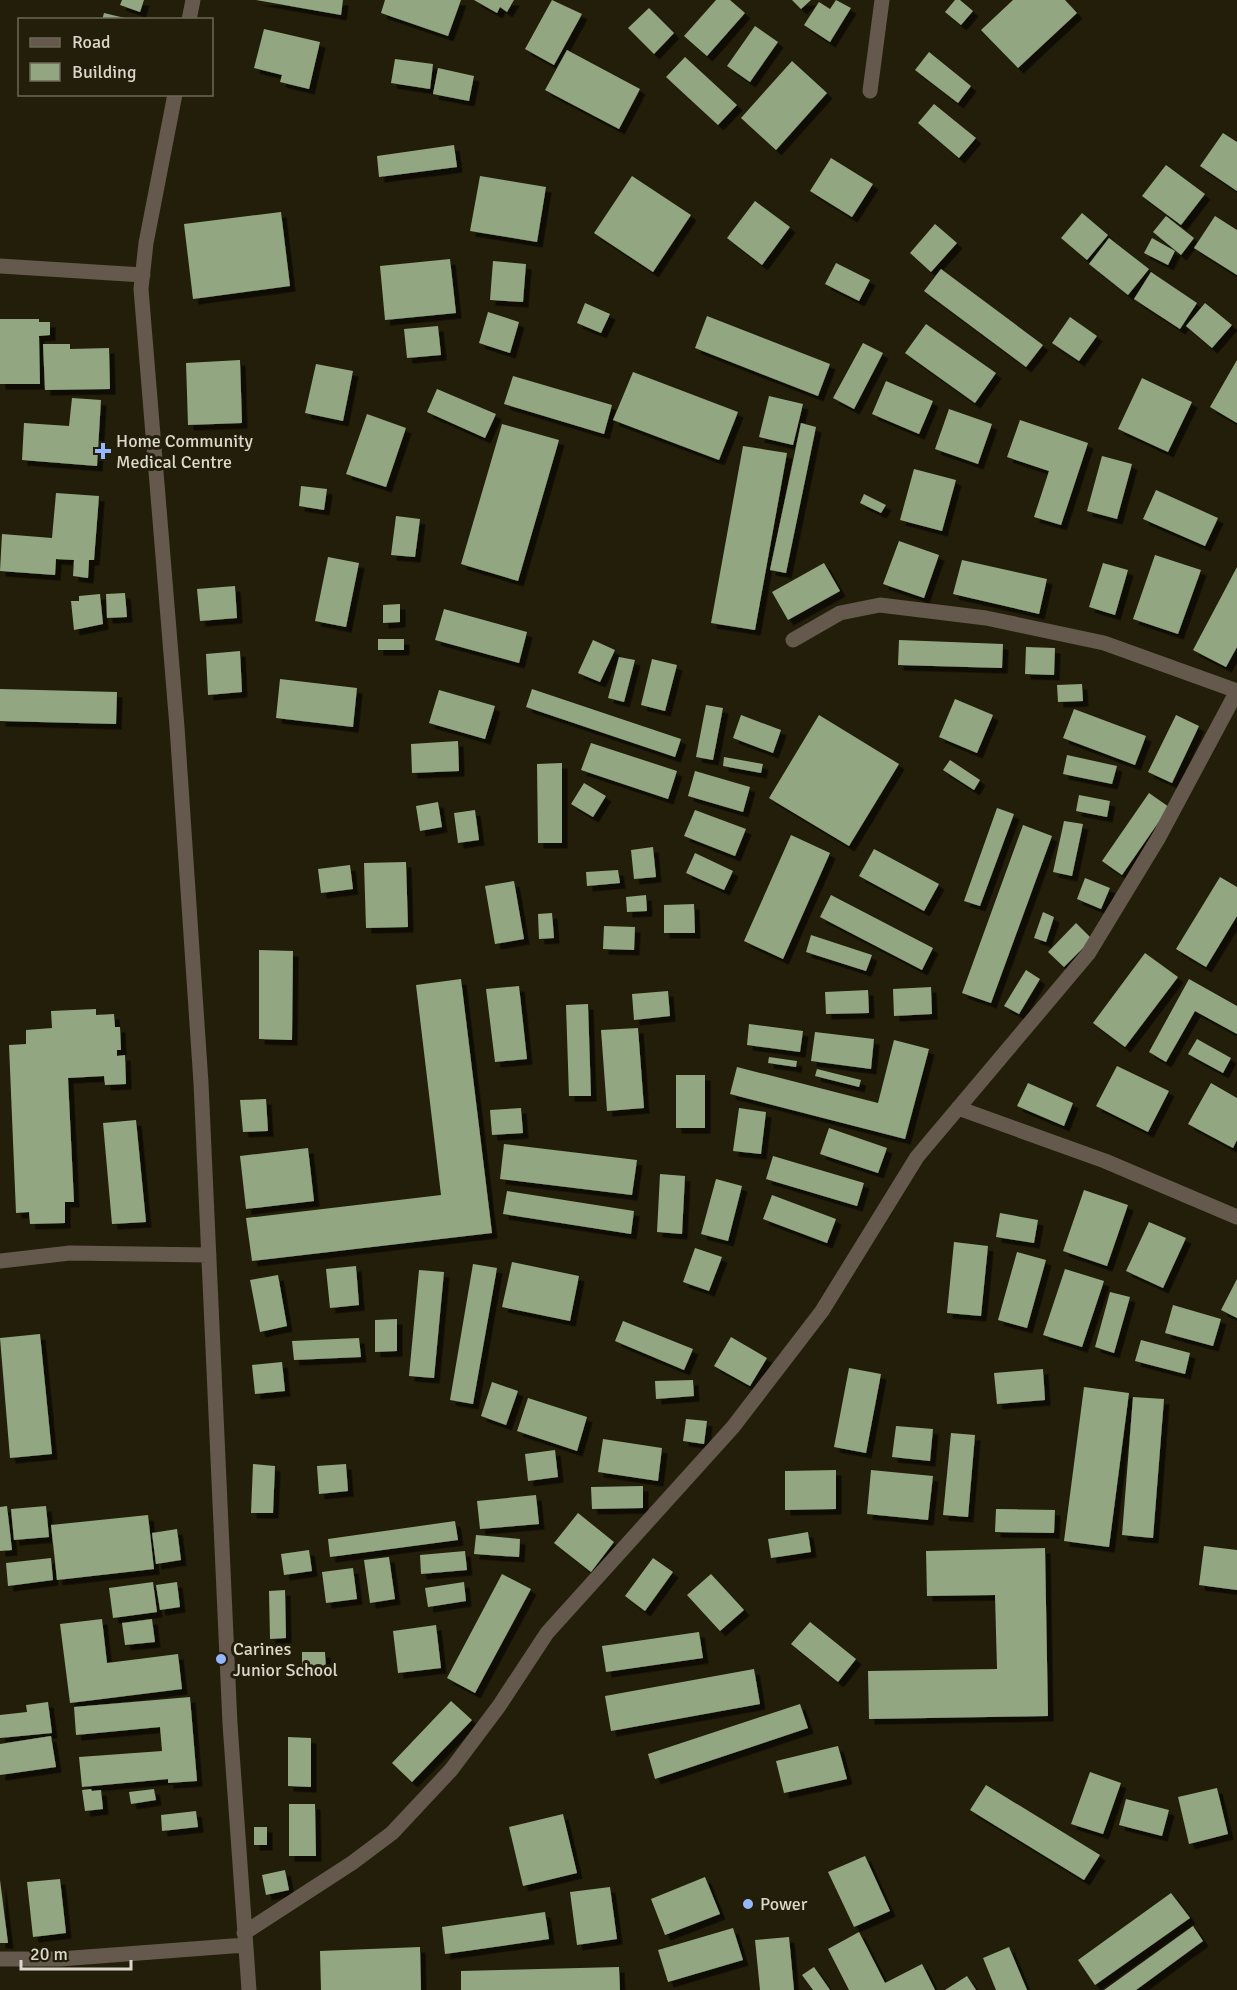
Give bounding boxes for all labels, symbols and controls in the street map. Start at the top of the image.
legend [18,18,213,96]
text: Road [72,31,111,53]
text: Building [72,61,136,83]
place label: Home Community Medical Centre [116,430,253,473]
marker: Home Community Medical Centre [94,442,112,460]
place label: Carines Junior School [233,1638,338,1681]
marker: Carines Junior School [214,1652,228,1666]
place label: Power [760,1893,808,1915]
marker: Power [741,1897,755,1911]
scale bar [21,1933,130,1971]
text: 20 m [30,1943,68,1965]

